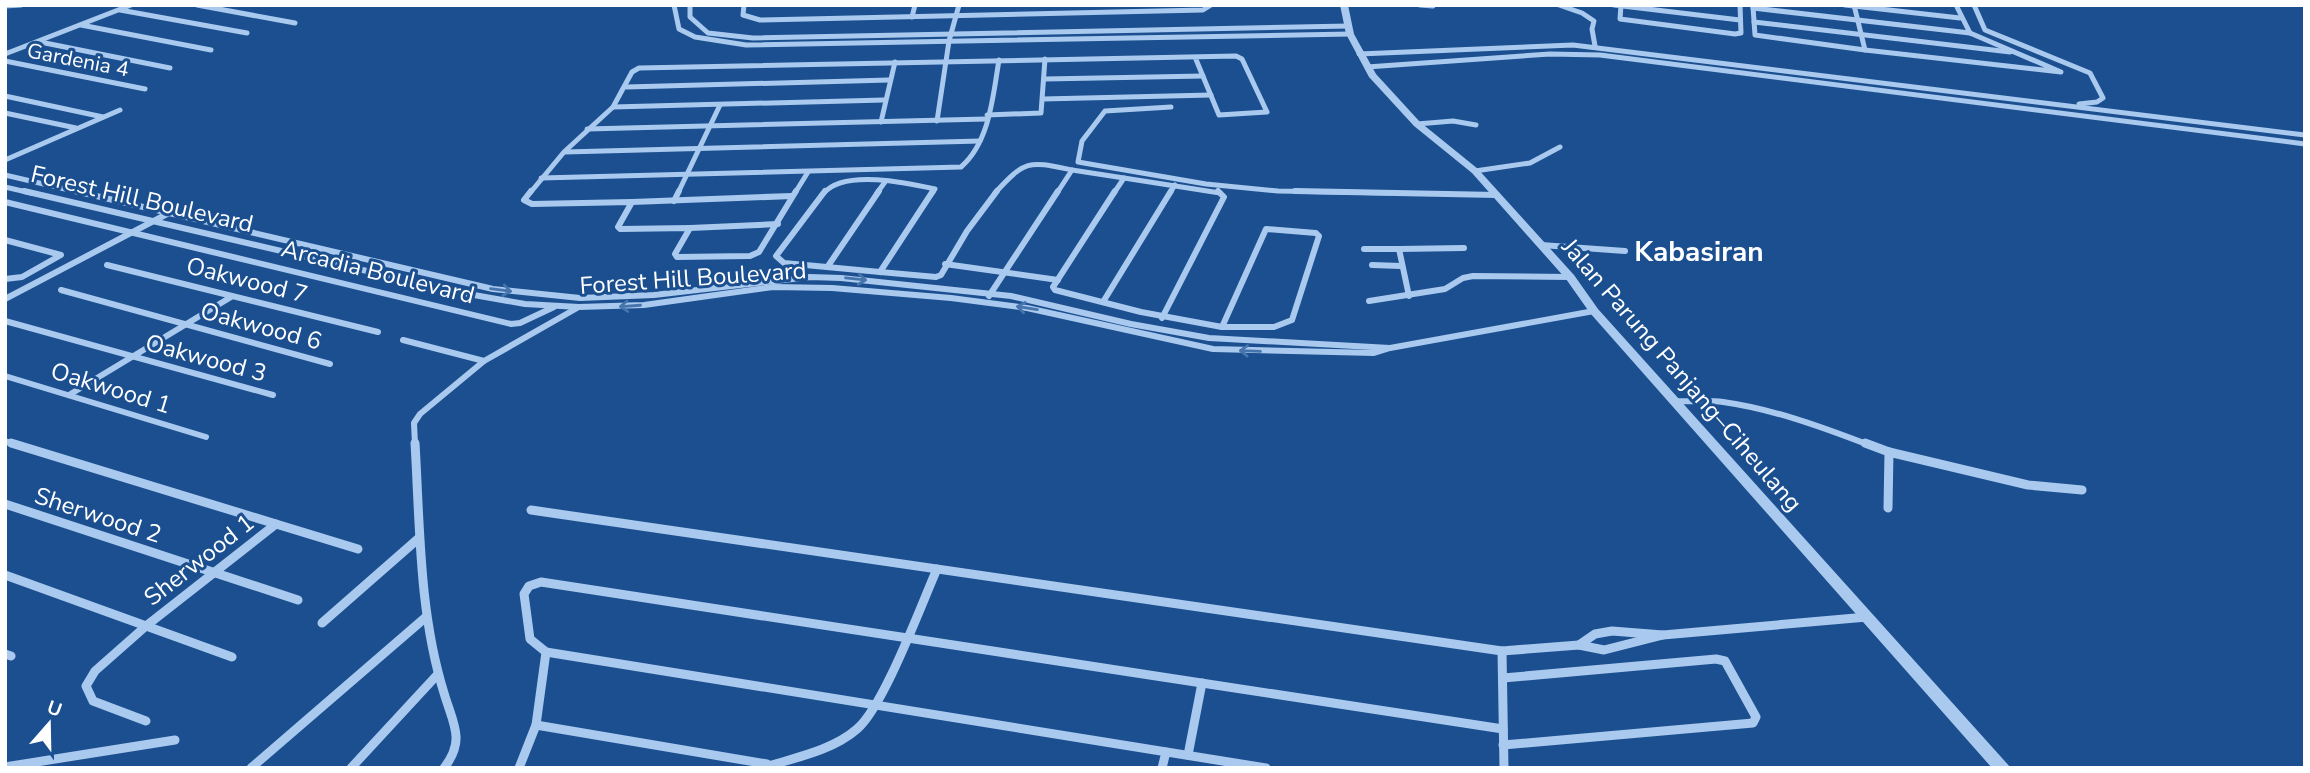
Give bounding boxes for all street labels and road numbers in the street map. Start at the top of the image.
street label: Gardenia 4 [25,36,131,84]
street label: Forest Hill Boulevard [28,158,256,240]
street label: Jalan Parung Panjang–Ciheulang [1554,231,1809,518]
street label: Arcadia Boulevard [278,233,478,311]
street label: Oakwood 7 [183,249,311,311]
street label: Forest Hill Boulevard [578,254,808,302]
street label: Oakwood 6 [197,294,325,358]
street label: Oakwood 3 [142,326,270,390]
street label: Oakwood 1 [47,355,175,421]
street label: Sherwood 2 [30,479,166,551]
street label: Sherwood 1 [137,507,261,613]

